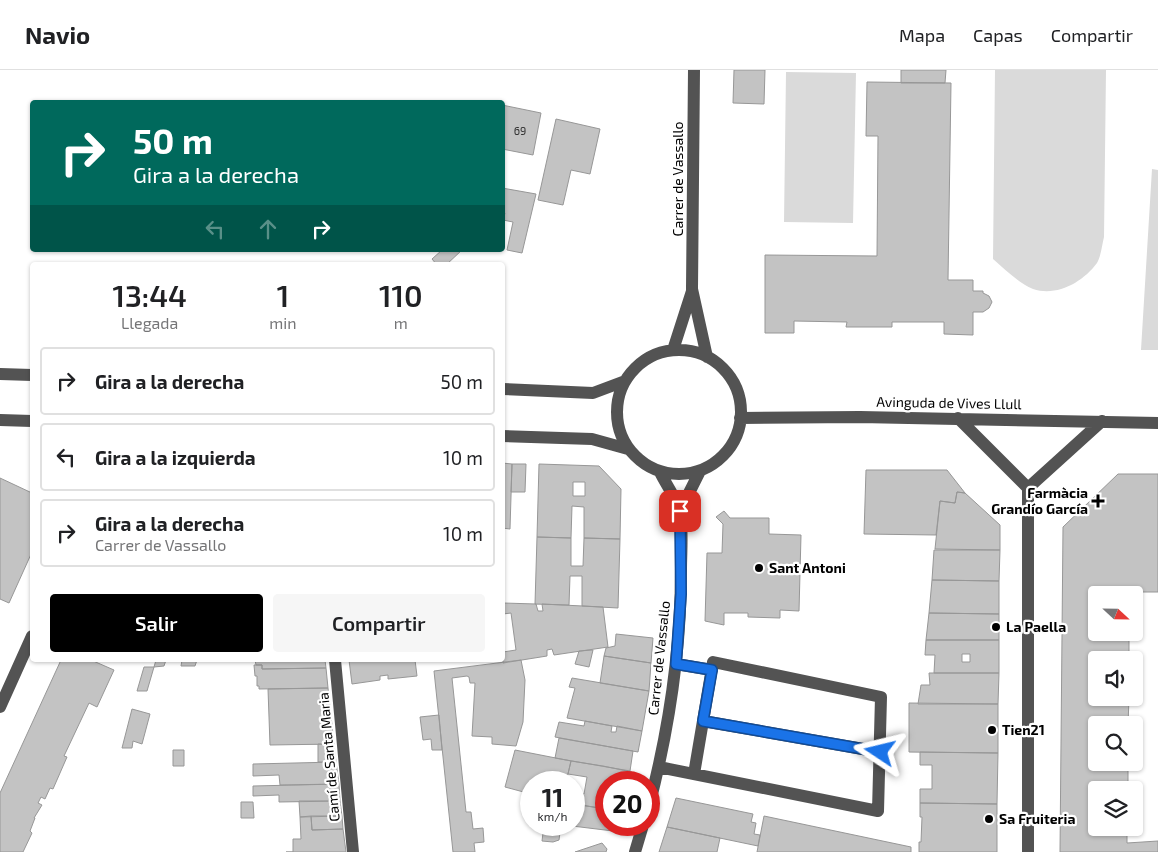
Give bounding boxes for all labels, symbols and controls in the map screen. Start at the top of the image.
text: Navio [25,20,90,49]
text: Mapa [899,24,945,46]
text: Capas [973,24,1023,46]
text: Compartir [1051,24,1133,46]
text: 50 m [133,119,213,161]
icon: right [50,120,115,185]
street label: Carrer de Vassallo [669,121,686,237]
house number: 69 [514,124,526,137]
text: Gira a la derecha [133,161,299,187]
icon: left [201,215,229,243]
icon: ahead [254,215,282,243]
icon: right [307,215,335,243]
text: 13:44 [112,277,187,313]
text: 1 [277,277,289,313]
text: 110 [379,277,423,313]
text: Llegada [121,313,178,332]
text: min [269,313,297,332]
text: m [394,313,408,332]
icon: right [52,367,80,395]
text: Gira a la derecha [95,370,244,393]
text: 50 m [440,370,483,393]
street label: Avinguda de Vives Llull [876,393,1023,412]
icon: left [52,443,80,471]
text: Gira a la izquierda [95,446,256,469]
text: 10 m [443,446,483,469]
place label: Farmàcia Grandío García [991,484,1088,517]
pin [659,490,701,532]
marker: Farmàcia Grandío García [1092,495,1104,507]
icon: arrive [666,497,694,525]
text: Gira a la derecha [95,512,244,535]
icon: right [52,519,80,547]
text: 10 m [443,522,483,545]
text: Carrer de Vassallo [95,535,226,554]
place label: Sant Antoni [769,559,846,576]
marker: Sant Antoni [753,562,765,574]
north arrow [1088,586,1142,641]
map controls [1088,586,1143,836]
button: Salir [50,594,263,652]
button: Compartir [273,594,485,652]
street label: Carrer de Vassallo [644,600,673,716]
place label: La Paella [1006,618,1066,635]
marker: La Paella [990,621,1002,633]
button: sound [1088,651,1143,706]
street label: Camí de Santa Maria [314,692,343,822]
button: search [1088,716,1143,771]
place label: Tien21 [1002,721,1045,738]
marker: Tien21 [986,724,998,736]
position arrow [853,725,905,777]
speed limit sign: 20 [595,771,660,836]
button: layers [1088,781,1143,836]
text: 11 [542,782,563,812]
text: km/h [538,809,567,823]
place label: Sa Fruiteria [999,810,1075,827]
marker: Sa Fruiteria [983,813,995,825]

